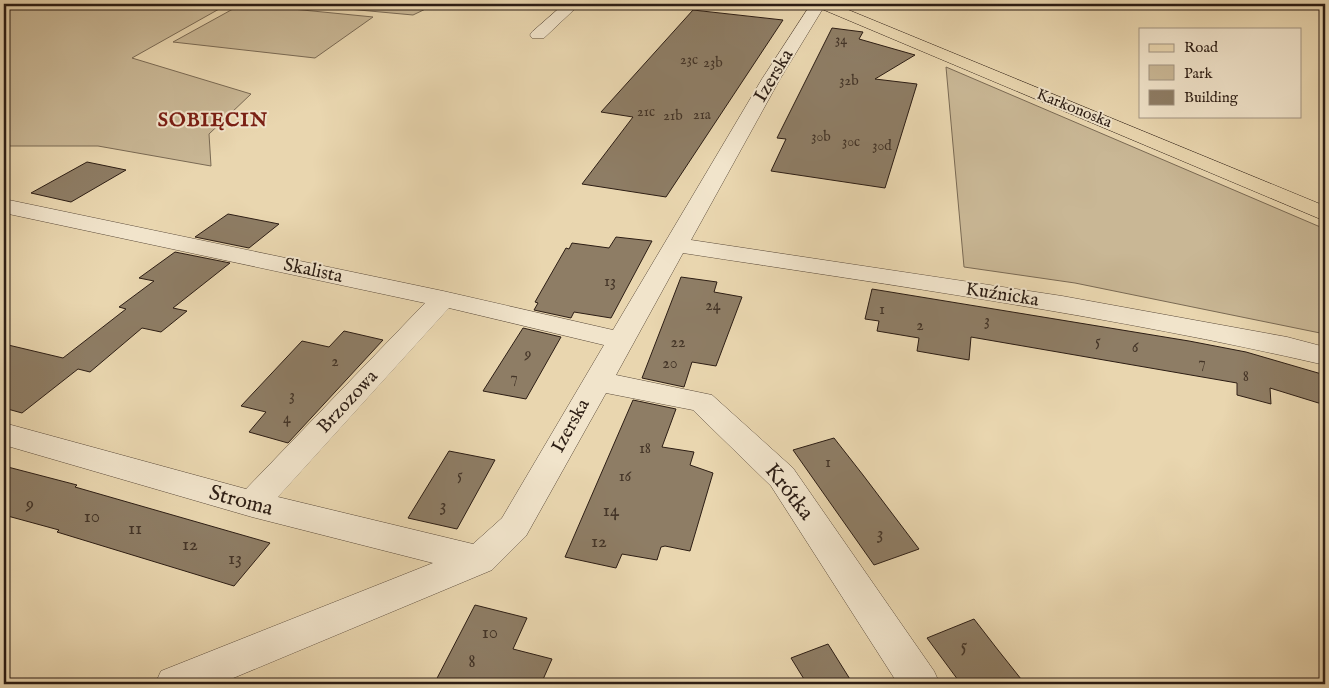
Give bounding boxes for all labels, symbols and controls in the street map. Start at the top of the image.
legend [1139,28,1302,118]
house number: 34 [835,31,847,49]
text: Road [1184,38,1219,57]
street label: Izerska [749,44,800,107]
house number: 23c [680,51,698,69]
house number: 23b [703,54,723,72]
text: Park [1184,64,1214,83]
house number: 32b [839,72,859,90]
street label: Karkonoska [1033,85,1115,133]
text: Building [1184,88,1239,107]
house number: 21c [637,103,655,121]
house number: 21a [693,106,712,124]
house number: 21b [663,107,683,125]
district label: SOBIĘCIN [158,108,268,133]
house number: 30b [811,128,831,146]
house number: 30c [842,133,860,151]
house number: 30d [872,137,892,155]
street label: Skalista [281,253,346,289]
house number: 13 [604,272,616,292]
street label: Kuźnicka [964,277,1041,313]
house number: 24 [705,296,721,316]
house number: 1 [879,300,885,320]
house number: 3 [984,311,990,331]
house number: 2 [916,316,924,336]
house number: 5 [1095,332,1101,352]
house number: 22 [670,333,686,353]
house number: 6 [1132,338,1139,358]
house number: 9 [524,345,532,365]
house number: 2 [331,352,339,372]
house number: 7 [1198,353,1206,373]
house number: 20 [662,354,678,374]
street label: Brzozowa [313,365,384,439]
house number: 8 [1243,367,1249,387]
house number: 7 [510,368,518,388]
house number: 3 [289,386,295,406]
street label: Izerska [547,394,596,457]
house number: 4 [283,409,291,429]
house number: 18 [639,439,651,459]
house number: 1 [825,453,831,473]
street label: Krótka [758,458,820,526]
house number: 5 [457,466,463,486]
house number: 16 [619,467,632,487]
street label: Stroma [206,479,277,523]
house number: 9 [25,492,34,516]
house number: 3 [439,494,447,518]
house number: 14 [603,499,620,523]
house number: 10 [84,505,100,529]
house number: 11 [128,517,142,541]
house number: 3 [876,522,884,546]
house number: 12 [591,530,607,554]
house number: 12 [182,533,198,557]
house number: 13 [228,547,242,571]
house number: 10 [482,621,498,645]
house number: 5 [961,634,968,658]
house number: 8 [468,650,476,674]

